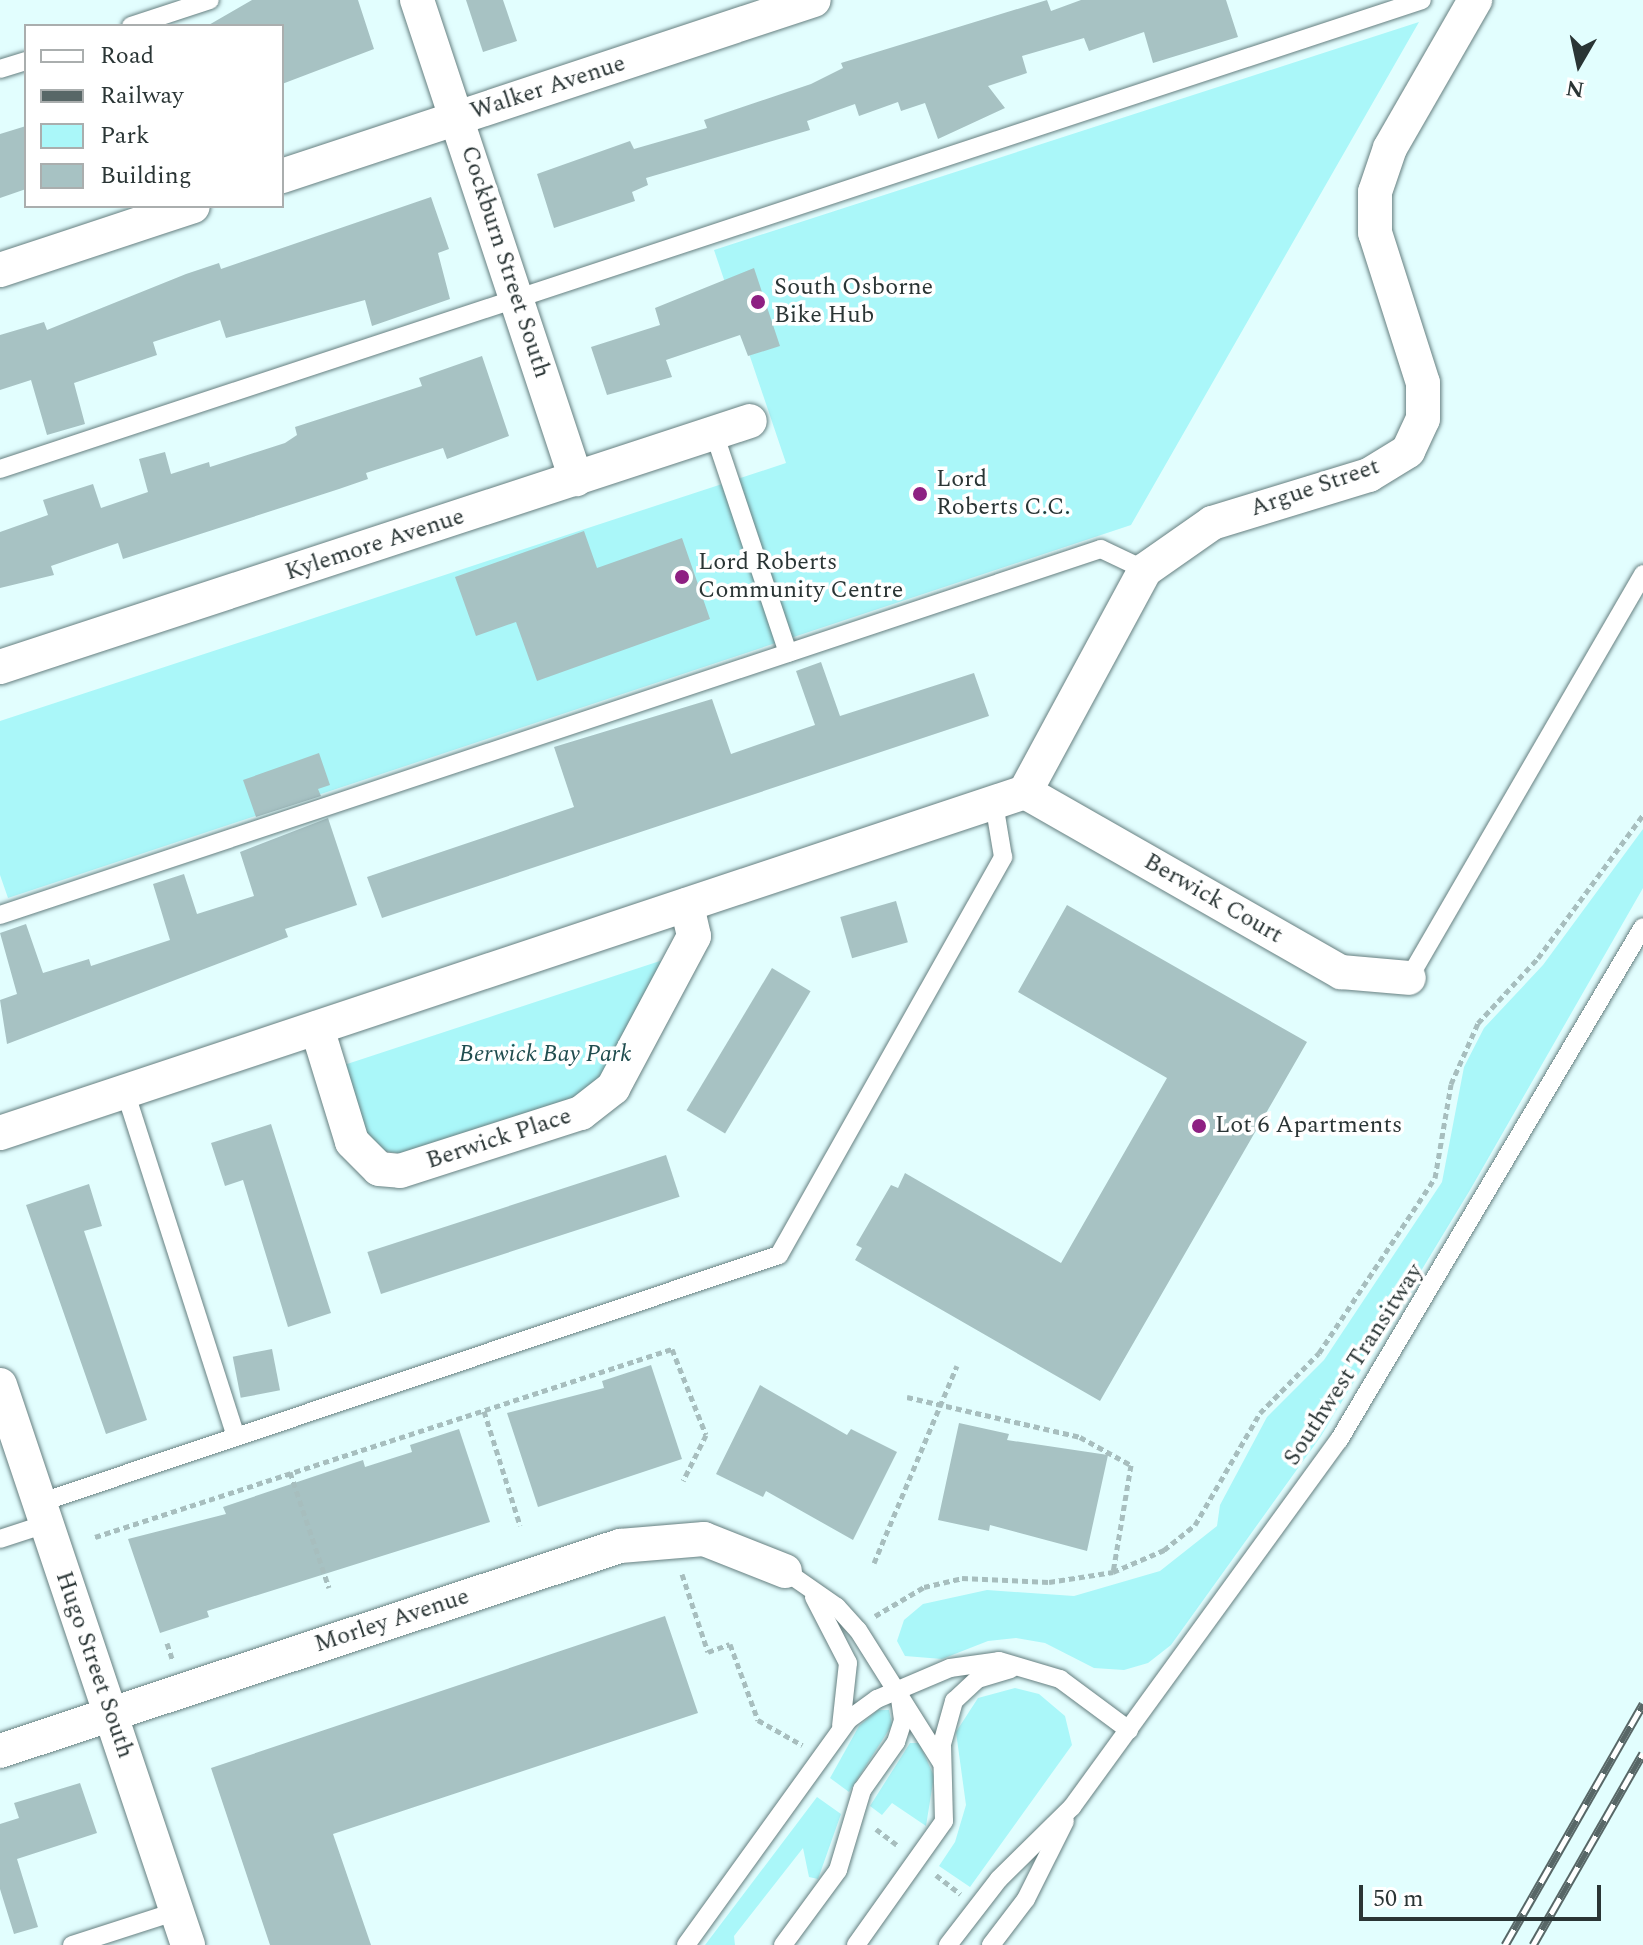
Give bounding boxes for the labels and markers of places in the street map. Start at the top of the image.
place label: South Osborne Bike Hub [774,274,933,330]
marker: South Osborne Bike Hub [749,293,767,311]
place label: Lord Roberts C.C. [936,466,1070,522]
marker: Lord Roberts C.C. [911,485,929,503]
place label: Lord Roberts Community Centre [698,549,903,605]
marker: Lord Roberts Community Centre [673,568,691,586]
place label: Lot 6 Apartments [1215,1112,1402,1140]
marker: Lot 6 Apartments [1190,1117,1208,1135]

